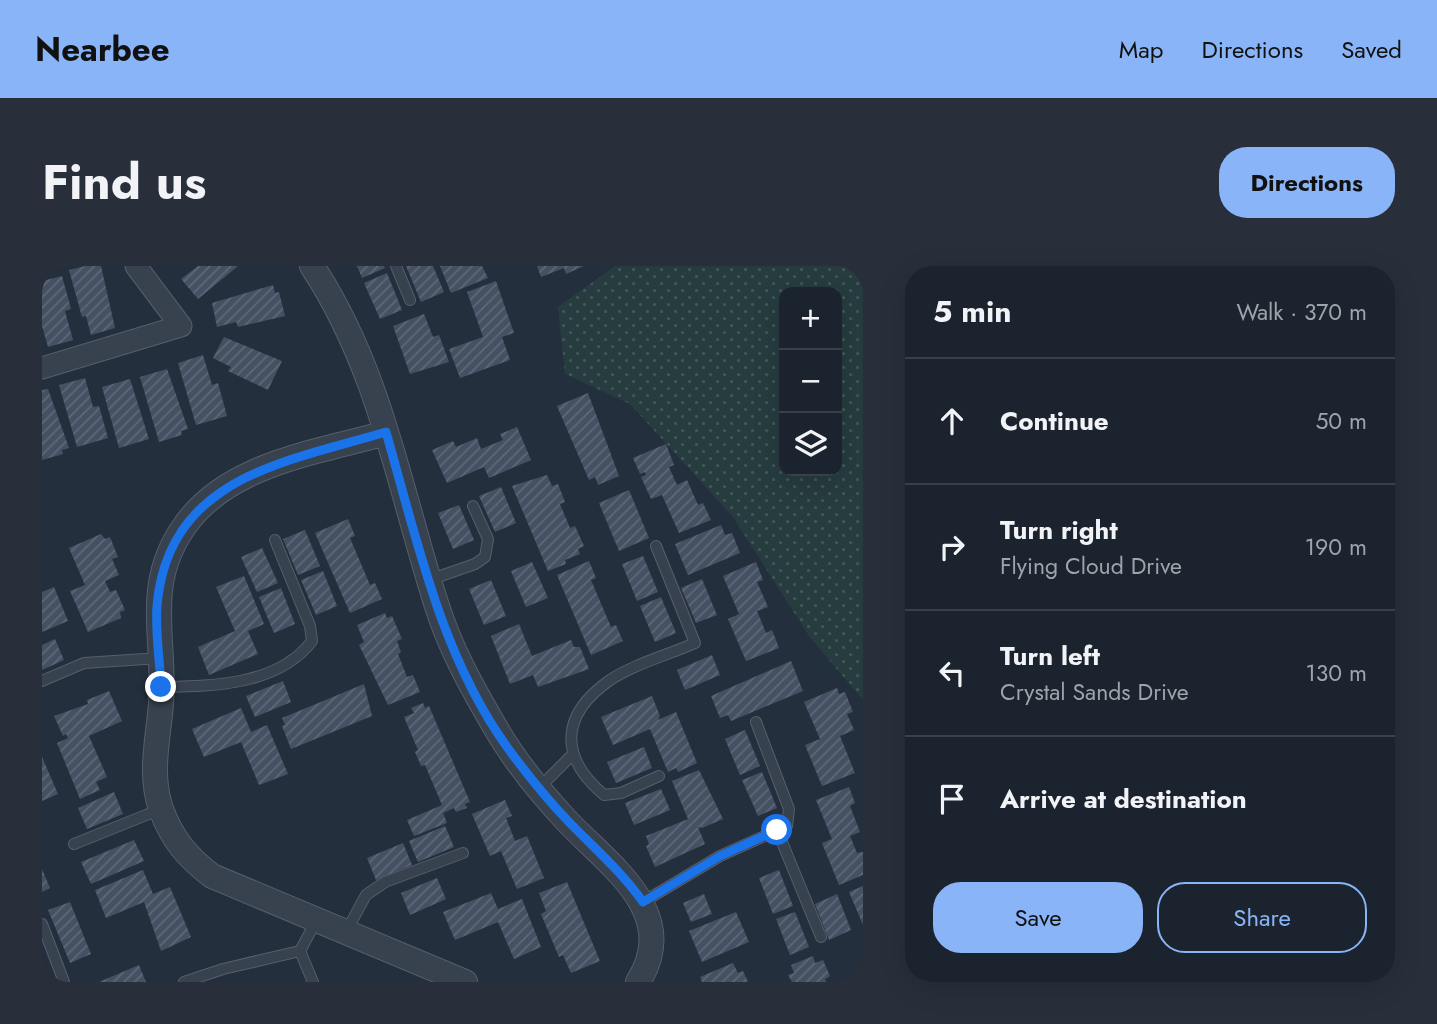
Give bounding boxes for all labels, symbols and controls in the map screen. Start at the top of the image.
text: Nearbee [35,26,170,73]
text: Map [1119,32,1164,67]
text: Directions [1202,32,1303,67]
text: Saved [1341,32,1402,67]
text: Find us [42,147,206,217]
button: Directions [1219,147,1395,218]
map controls [779,287,842,476]
button: + [779,287,842,350]
text: 5 min [933,290,1011,333]
text: Walk · 370 m [1236,295,1367,329]
button: − [779,350,842,413]
icon: ahead [933,402,971,440]
text: Continue [1000,402,1109,440]
text: 50 m [1315,404,1367,438]
button: layers [779,413,842,476]
text: Turn right [1000,511,1118,549]
icon: right [933,528,971,566]
text: 190 m [1305,530,1367,564]
text: Flying Cloud Drive [1000,549,1182,583]
text: Turn left [1000,637,1100,675]
icon: left [933,654,971,692]
text: 130 m [1305,656,1367,690]
route end [145,671,176,702]
text: Crystal Sands Drive [1000,675,1189,709]
icon: arrive [933,780,971,818]
text: Arrive at destination [1000,780,1247,818]
route start [761,814,792,845]
button: Save [933,882,1143,953]
button: Share [1157,882,1367,953]

